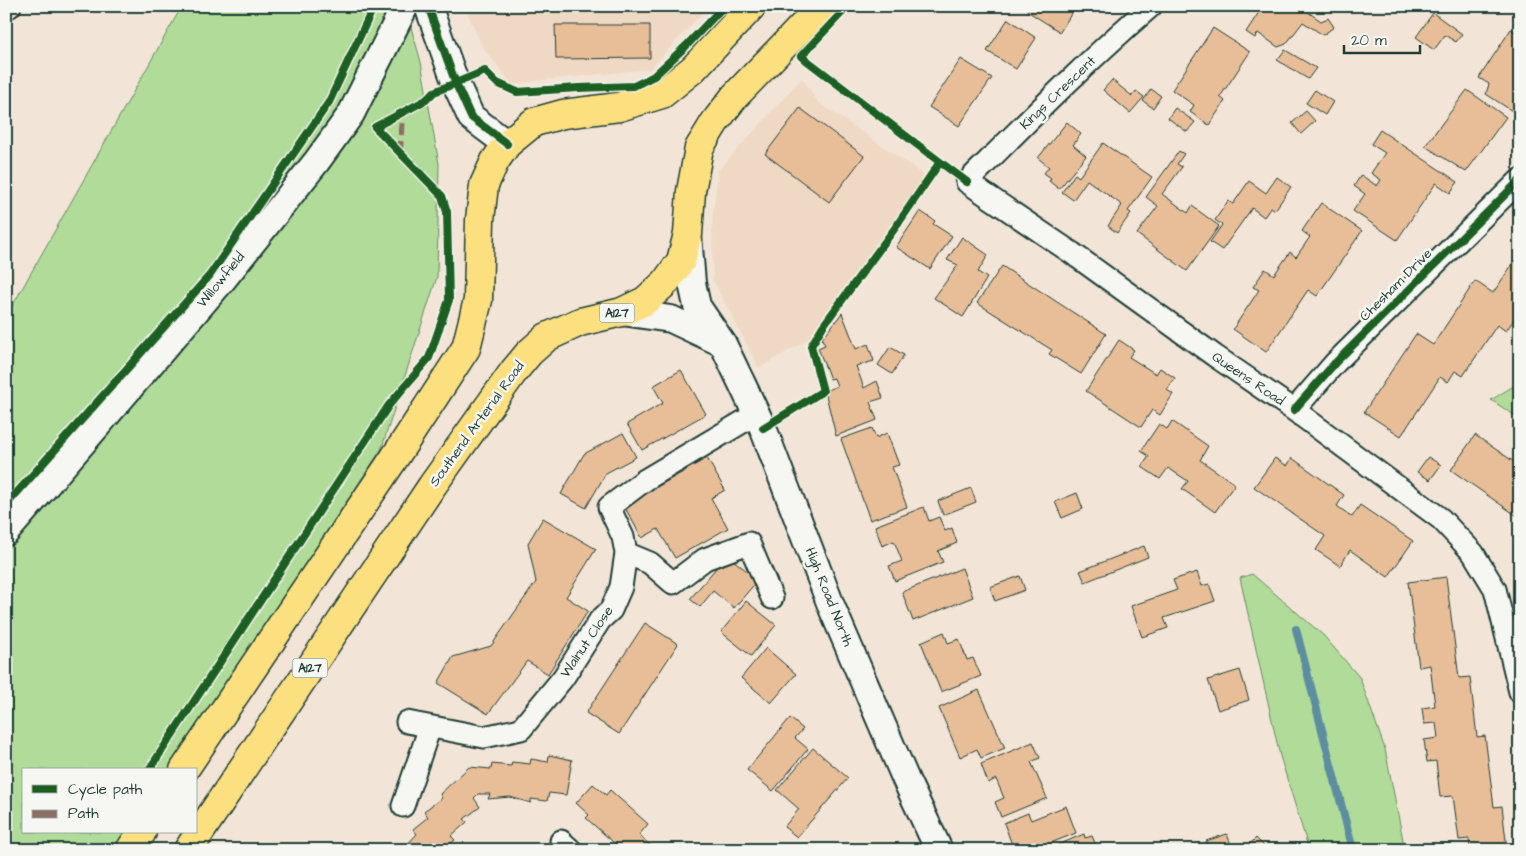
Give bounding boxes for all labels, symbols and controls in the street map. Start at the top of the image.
scale bar [1344,22,1420,54]
text: 20 m [1351,30,1387,51]
street label: Kings Crescent [1016,51,1101,135]
street label: Chesham Drive [1355,244,1437,326]
street label: Willowfield [192,248,250,312]
road number: A127 [600,304,634,322]
street label: Queens Road [1208,347,1288,411]
street label: Southend Arterial Road [425,357,529,491]
street label: High Road North [800,545,858,650]
street label: Walnut Close [556,602,619,682]
road number: A127 [292,658,328,678]
legend [22,768,198,834]
text: Cycle path [68,779,143,801]
text: Path [68,803,99,824]

